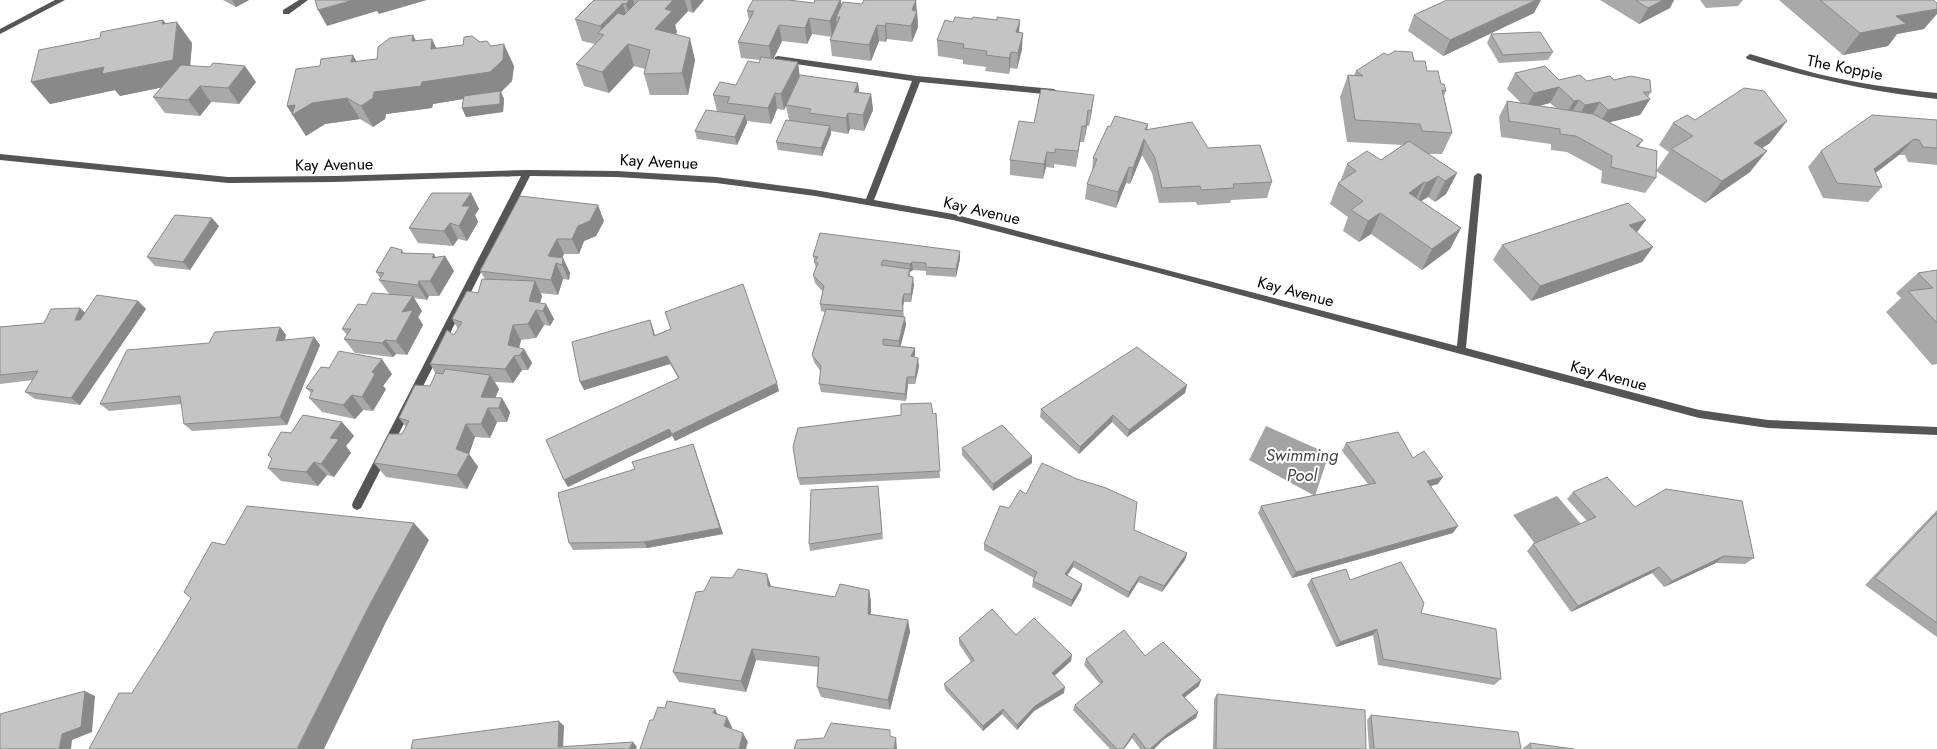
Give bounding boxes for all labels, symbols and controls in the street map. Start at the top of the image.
street label: The Koppie [1805,49,1885,86]
street label: Kay Avenue [619,148,699,175]
street label: Kay Avenue [295,152,373,177]
street label: Kay Avenue [941,190,1023,231]
street label: Kay Avenue [1255,270,1337,313]
street label: Kay Avenue [1568,354,1650,397]
water label: Swimming Pool [1266,443,1339,487]

